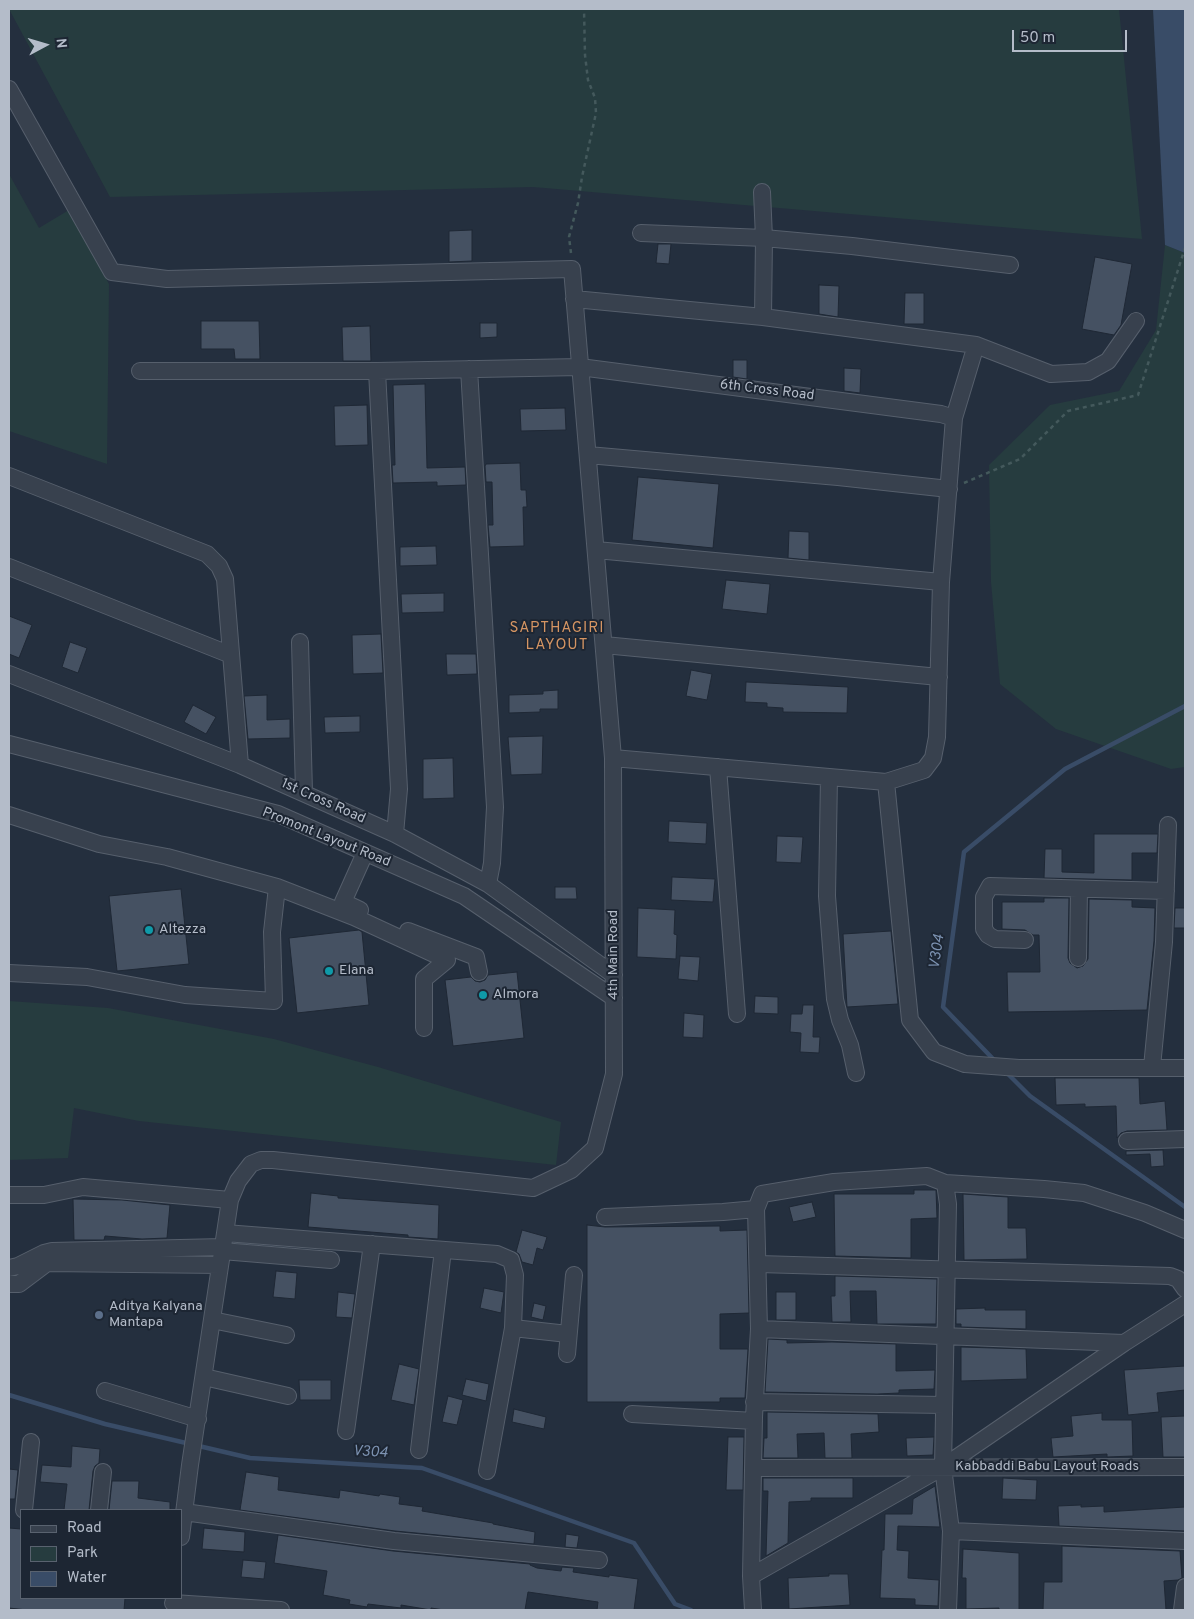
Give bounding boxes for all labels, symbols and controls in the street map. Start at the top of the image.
north arrow [20,20,70,70]
scale bar [1014,20,1129,52]
text: 50 m [1020,29,1055,48]
text: N [51,37,69,49]
street label: 6th Cross Road [719,377,815,405]
district label: SAPTHAGIRI LAYOUT [508,620,606,655]
street label: 1st Cross Road [278,776,368,828]
street label: Promont Layout Road [259,805,393,871]
street label: 4th Main Road [606,910,622,1000]
place label: Altezza [159,922,206,938]
marker: Altezza [143,924,155,936]
water label: V304 [927,933,949,971]
place label: Elana [339,963,374,979]
marker: Elana [323,965,335,977]
place label: Almora [493,987,539,1003]
marker: Almora [477,989,489,1001]
place label: Aditya Kalyana Mantapa [109,1299,203,1331]
marker: Aditya Kalyana Mantapa [93,1309,105,1321]
water label: V304 [352,1443,388,1463]
street label: Kabbaddi Babu Layout Roads [955,1459,1139,1475]
legend [20,1509,182,1599]
text: Road [67,1519,102,1538]
text: Park [67,1544,98,1563]
text: Water [67,1569,106,1588]

